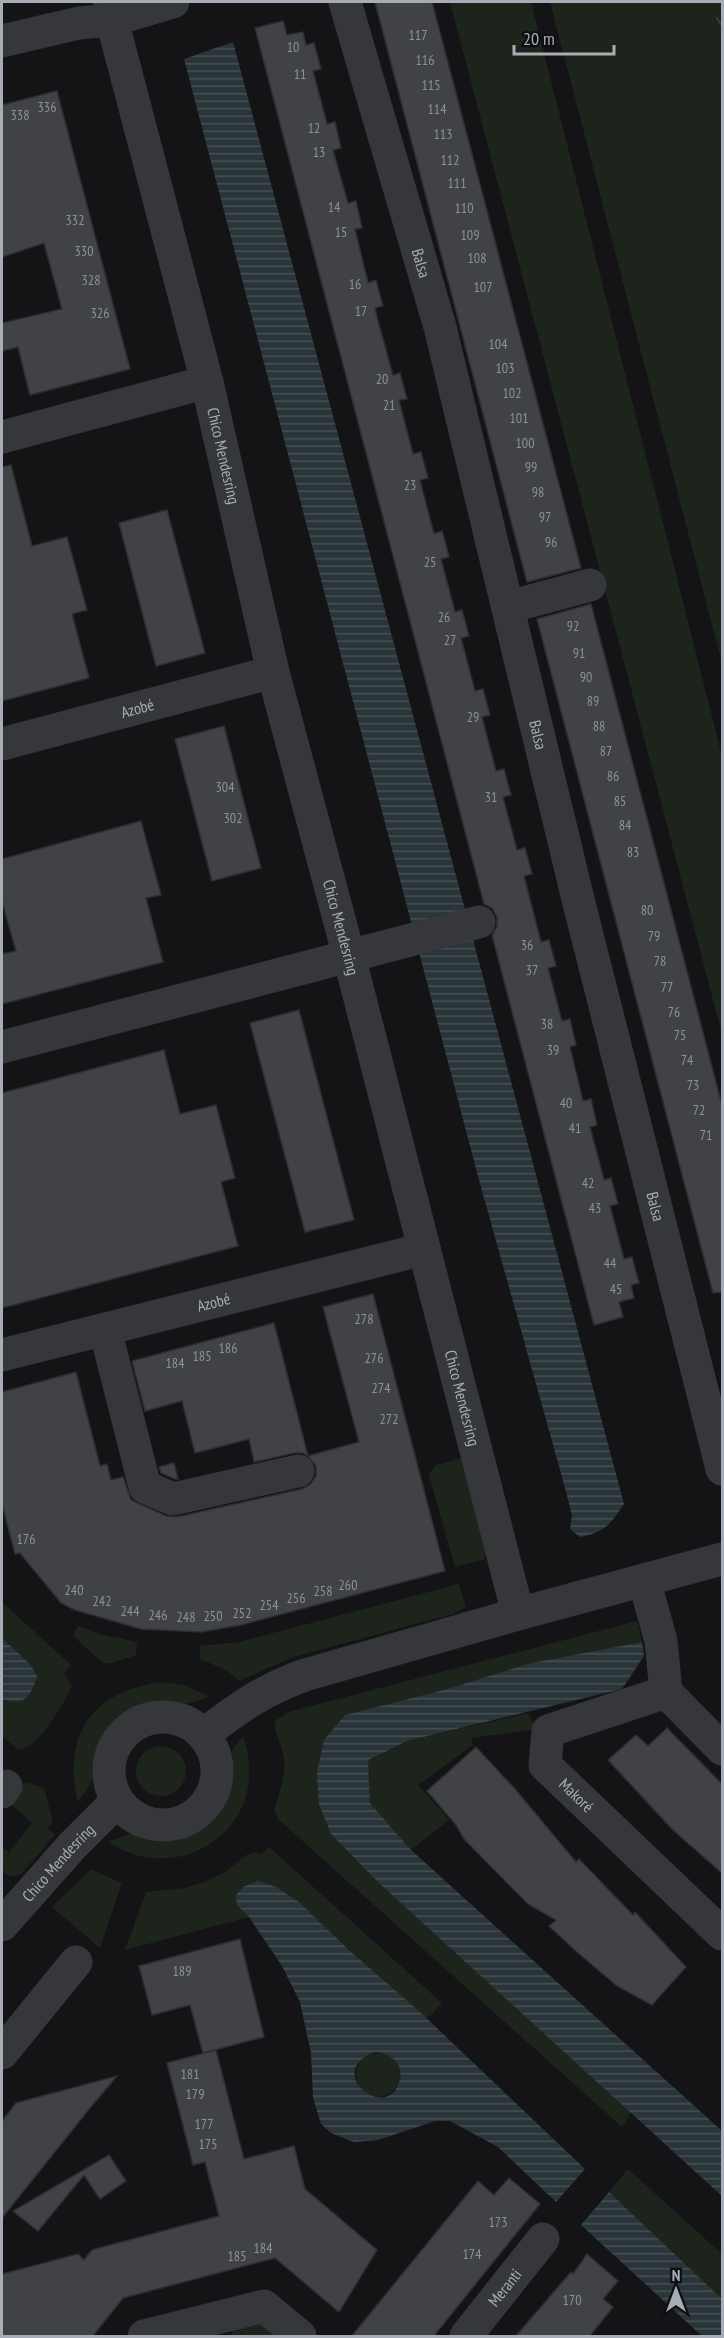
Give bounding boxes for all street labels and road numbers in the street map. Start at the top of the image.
street label: Balsa [408,246,435,280]
street label: Chico Mendesring [203,406,244,506]
street label: Azobé [119,694,156,722]
street label: Balsa [525,718,552,751]
street label: Chico Mendesring [319,877,363,977]
street label: Balsa [642,1190,669,1223]
street label: Azobé [195,1288,232,1316]
street label: Chico Mendesring [441,1348,484,1448]
street label: Makoré [555,1774,598,1816]
street label: Chico Mendesring [18,1819,99,1906]
street label: Meranti [483,2265,526,2310]

